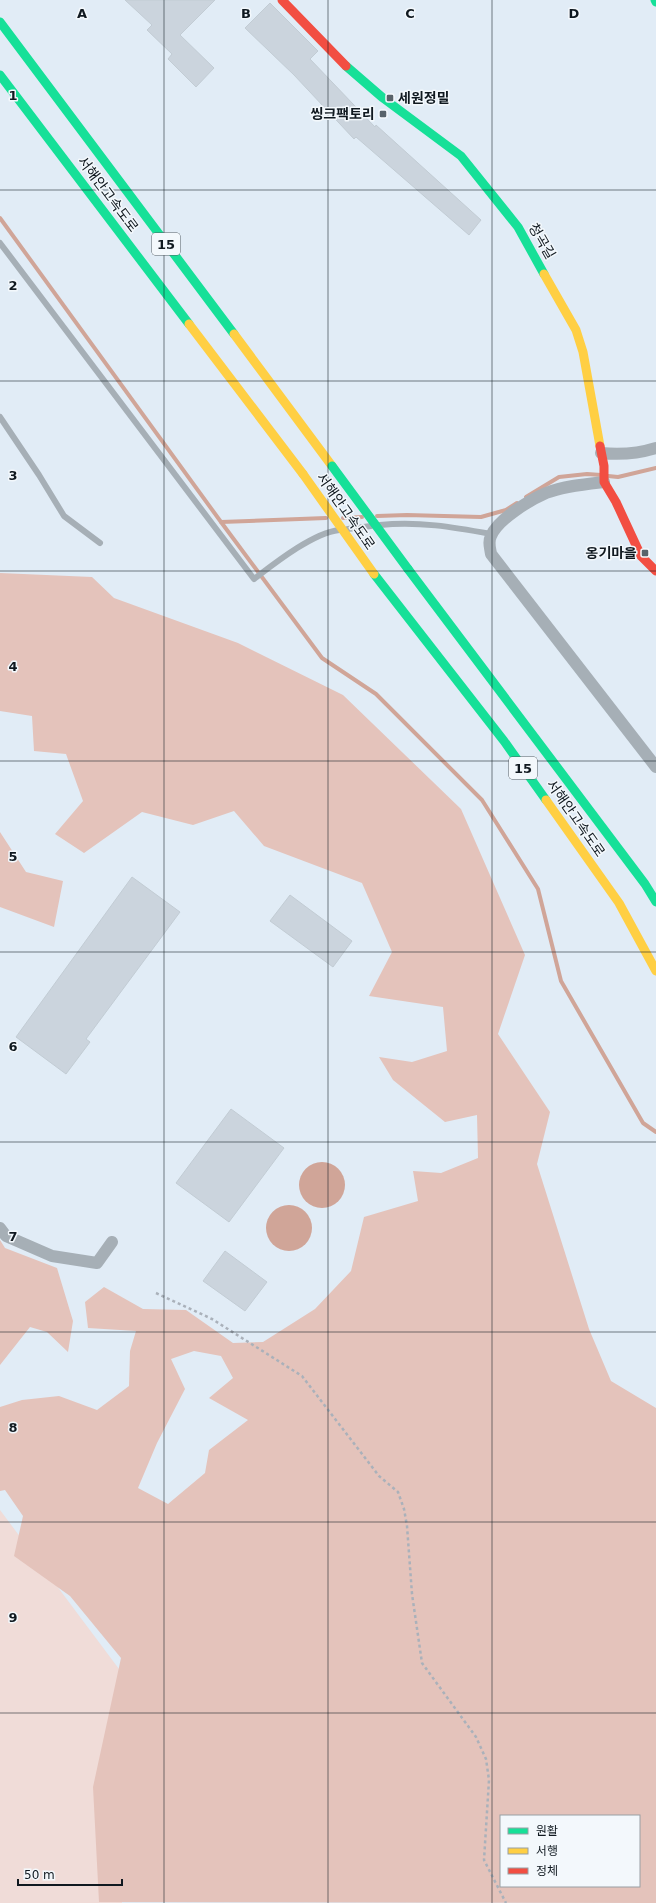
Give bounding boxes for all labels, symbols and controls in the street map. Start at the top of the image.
text: A [77,6,87,21]
text: B [241,6,251,21]
text: C [405,6,415,21]
text: D [569,6,580,21]
text: 1 [8,88,18,103]
place label: 세원정밀 [398,90,450,106]
marker: 세원정밀 [385,93,395,103]
place label: 씽크팩토리 [311,106,375,122]
marker: 씽크팩토리 [378,109,388,119]
street label: 서해안고속도로 [74,153,142,235]
street label: 청곡길 [525,220,559,262]
road number: 15 [152,233,180,255]
text: 2 [8,278,18,293]
text: 3 [8,468,18,483]
street label: 서해안고속도로 [314,469,378,553]
place label: 옹기마을 [585,545,637,561]
marker: 옹기마을 [640,548,650,558]
text: 4 [8,659,18,674]
road number: 15 [509,757,537,779]
street label: 서해안고속도로 [544,776,608,860]
text: 5 [8,849,18,864]
text: 6 [8,1039,18,1054]
text: 7 [8,1229,18,1244]
text: 8 [8,1420,18,1435]
text: 9 [8,1610,18,1625]
legend [500,1815,640,1887]
text: 원활 [536,1824,558,1838]
text: 서행 [536,1844,558,1858]
scale bar [18,1861,122,1887]
text: 정체 [536,1864,558,1878]
text: 50 m [24,1868,55,1882]

